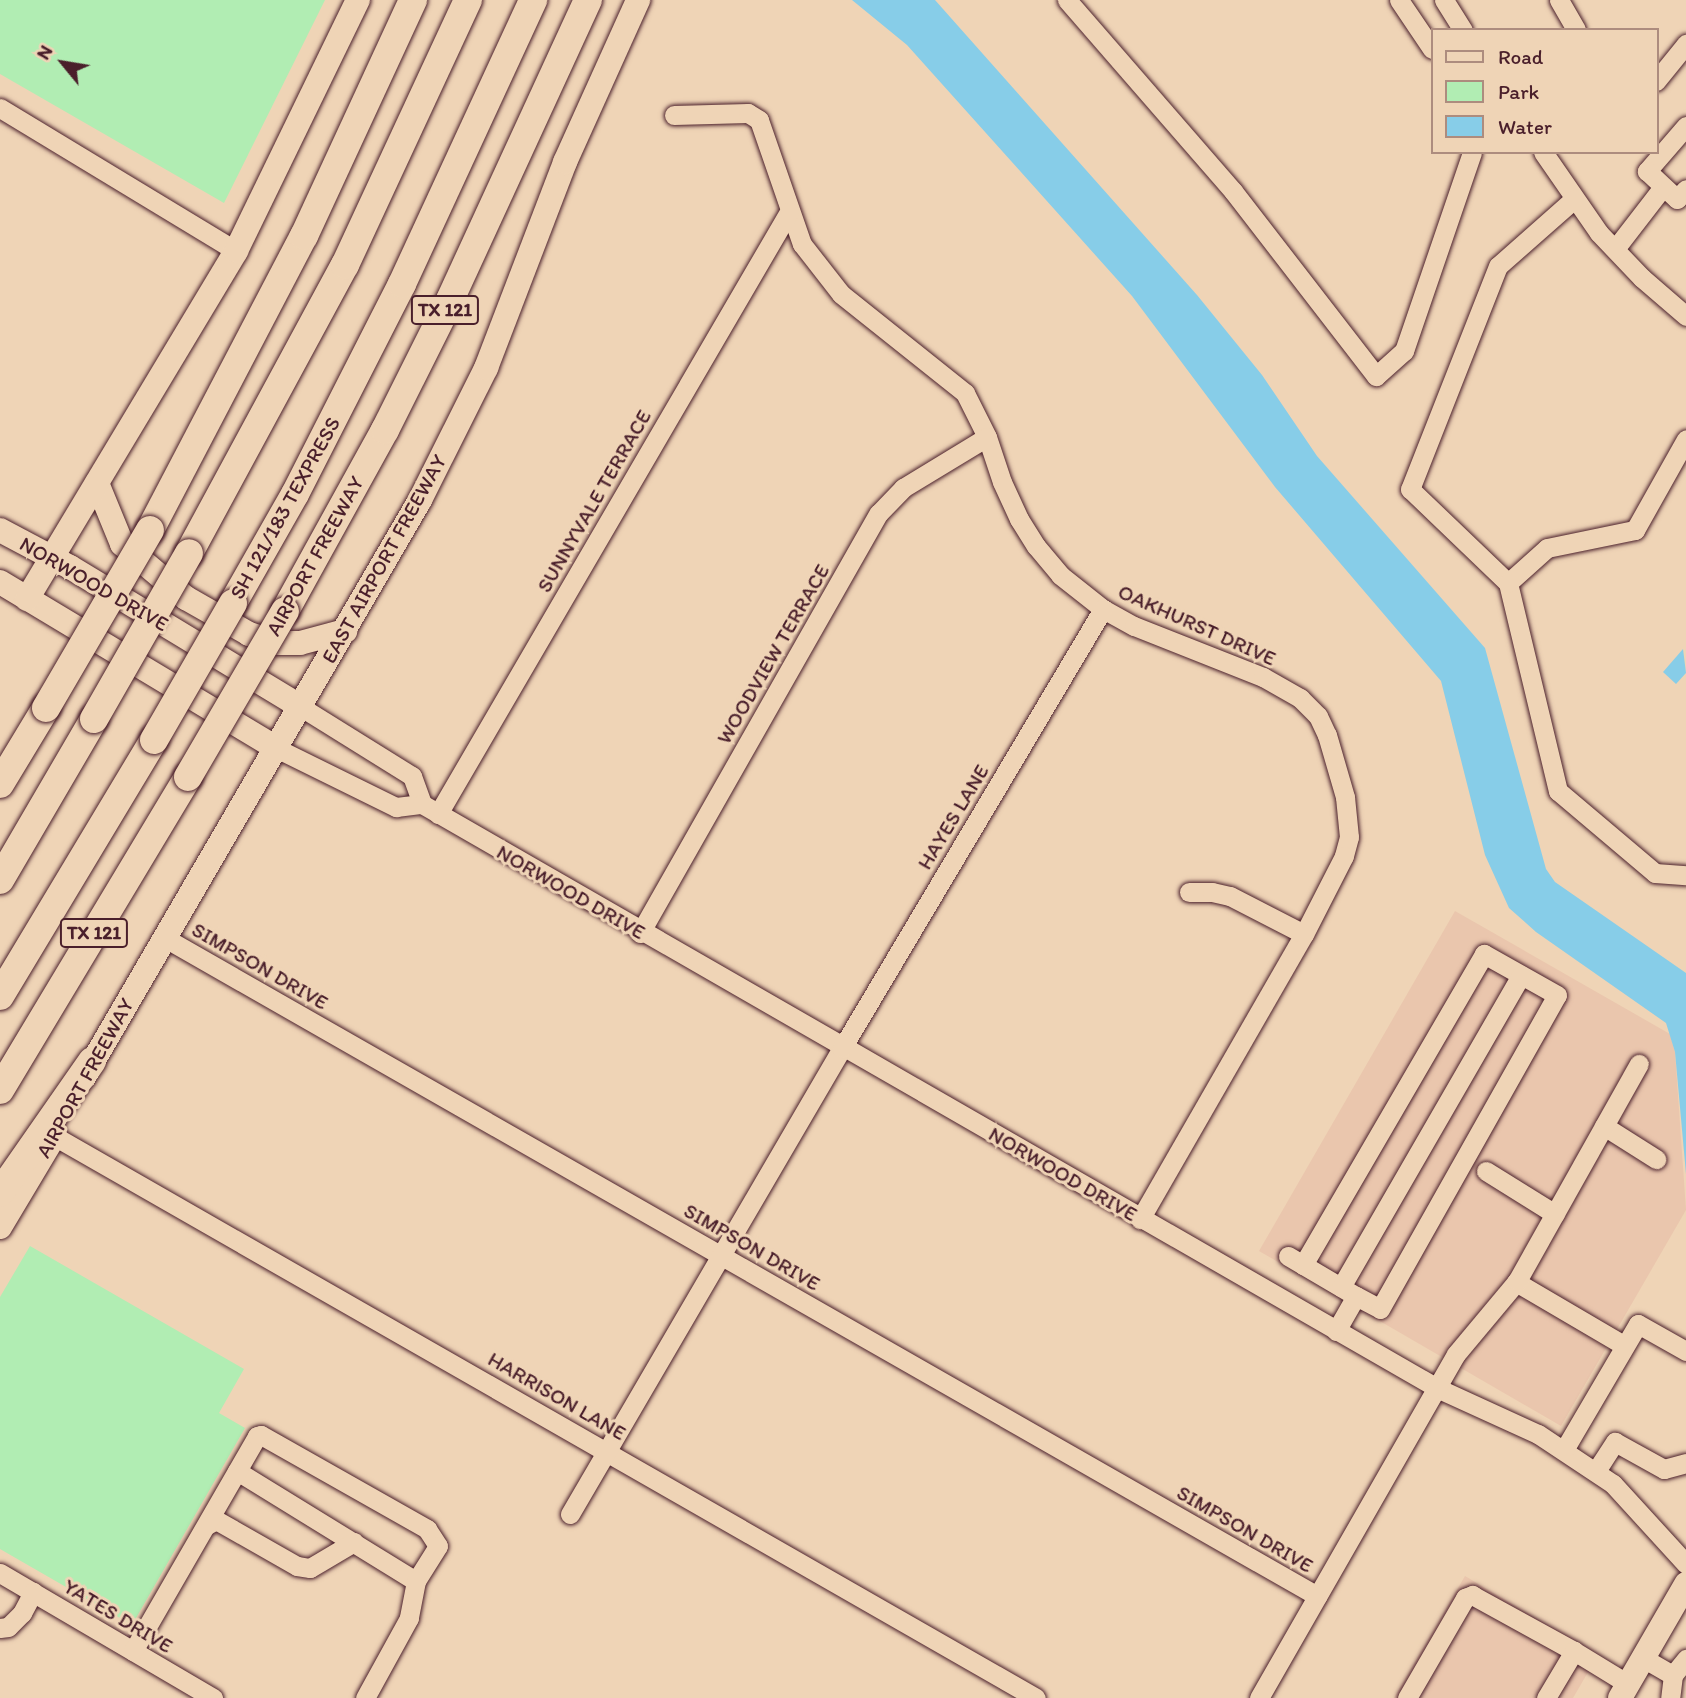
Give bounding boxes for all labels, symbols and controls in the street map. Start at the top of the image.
north arrow [28,28,98,98]
legend [1430,28,1658,154]
text: N [31,41,58,64]
text: Road [1498,44,1543,69]
text: Park [1498,79,1539,104]
text: Water [1498,114,1552,139]
road number: TX 121 [410,294,480,326]
street label: SUNNYVALE TERRACE [531,405,657,597]
street label: SH 121/183 TEXPRESS [224,413,346,603]
street label: EAST AIRPORT FREEWAY [317,451,451,667]
street label: AIRPORT FREEWAY [261,472,369,640]
street label: NORWOOD DRIVE [15,531,173,637]
street label: WOODVIEW TERRACE [711,559,835,749]
street label: OAKHURST DRIVE [1114,579,1280,671]
street label: HAYES LANE [912,760,994,874]
street label: NORWOOD DRIVE [492,839,650,945]
road number: TX 121 [59,917,129,948]
street label: SIMPSON DRIVE [187,917,333,1015]
street label: AIRPORT FREEWAY [31,994,139,1162]
street label: NORWOOD DRIVE [984,1121,1142,1227]
street label: SIMPSON DRIVE [679,1198,825,1296]
street label: HARRISON LANE [483,1346,631,1446]
street label: SIMPSON DRIVE [1172,1480,1318,1578]
street label: YATES DRIVE [59,1573,177,1659]

